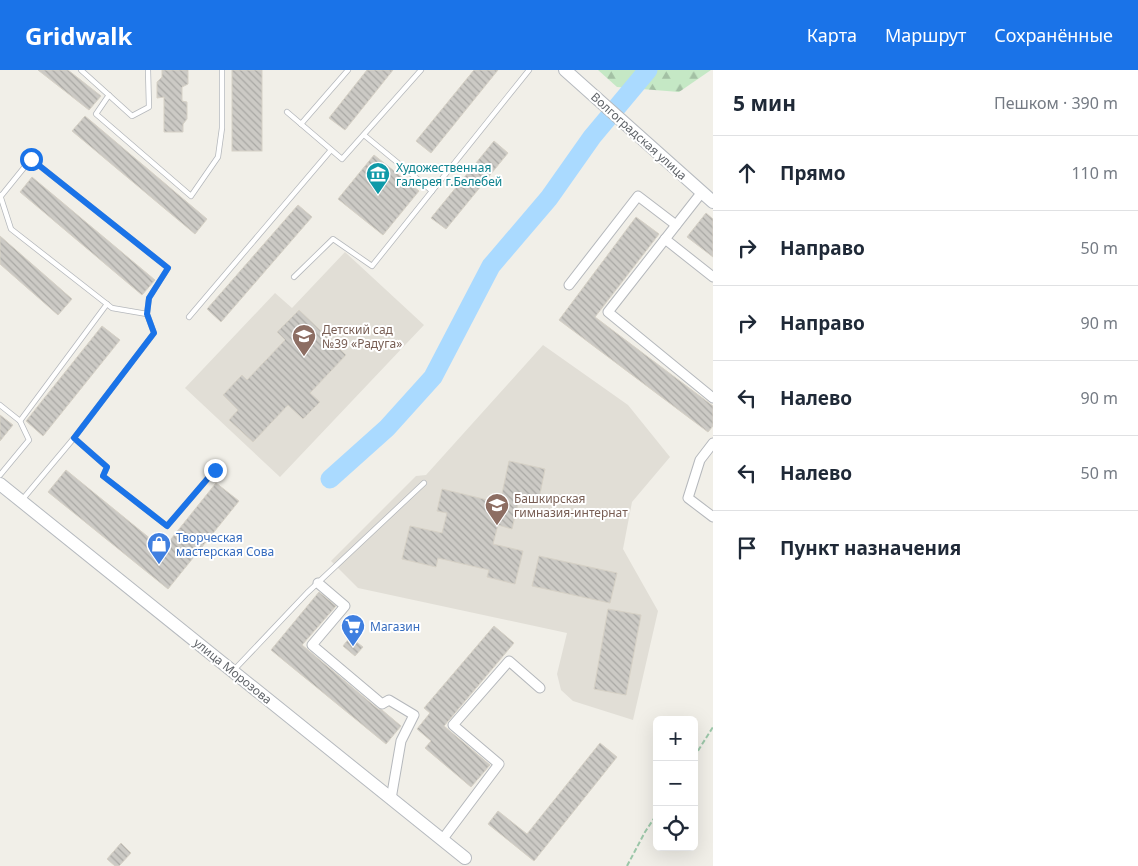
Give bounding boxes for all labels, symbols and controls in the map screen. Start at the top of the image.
text: Gridwalk [25,19,132,52]
text: Карта [807,23,857,47]
text: Маршрут [885,23,966,47]
text: Сохранённые [994,23,1113,47]
street label: Волгоградская улица [587,88,691,184]
text: 5 мин [733,89,796,117]
text: Пешком · 390 m [994,92,1118,114]
route start [20,148,43,171]
place label: Художественная галерея г.Белебей [396,159,502,190]
icon: ahead [733,159,761,187]
text: Прямо [780,160,846,186]
museum icon: Художественная галерея г.Белебей [365,161,391,195]
text: 110 m [1071,162,1118,184]
icon: right [733,234,761,262]
text: Направо [780,235,865,261]
text: 50 m [1081,237,1118,259]
icon: right [733,309,761,337]
text: Направо [780,310,865,336]
text: 90 m [1081,312,1118,334]
place label: Детский сад №39 «Радуга» [322,321,402,352]
school or university icon: Детский сад №39 «Радуга» [291,323,317,357]
icon: left [733,384,761,412]
text: Налево [780,385,852,411]
text: 90 m [1081,387,1118,409]
route end [204,459,227,482]
icon: left [733,459,761,487]
text: Налево [780,460,852,486]
text: 50 m [1081,462,1118,484]
place label: Башкирская гимназия-интернат [514,490,628,521]
school or university icon: Башкирская гимназия-интернат [484,492,510,526]
place label: Творческая мастерская Сова [176,529,274,560]
shop icon: Творческая мастерская Сова [146,531,172,565]
icon: arrive [733,534,761,562]
text: Пункт назначения [780,535,961,561]
supermarket icon: Магазин [340,613,366,647]
place label: Магазин [370,618,420,635]
street label: улица Морозова [190,634,276,708]
map controls [653,716,698,851]
button: + [653,716,698,761]
button: − [653,761,698,806]
button: locate [653,806,698,851]

